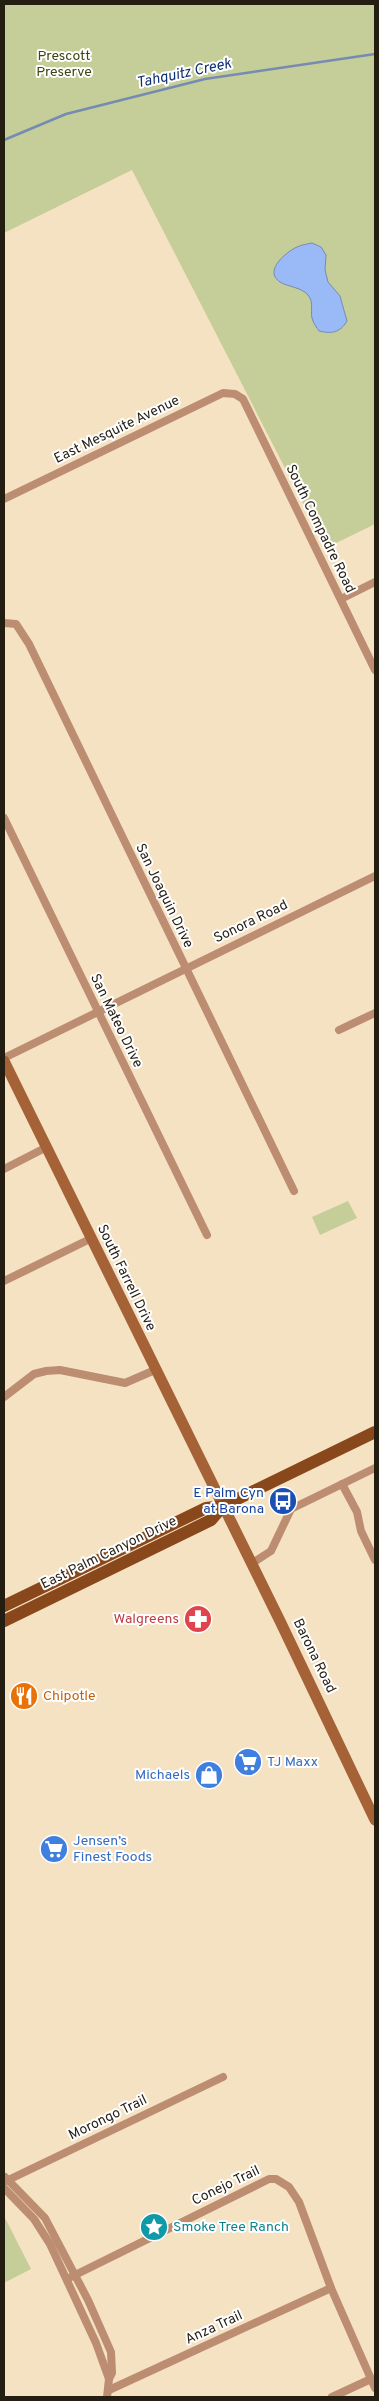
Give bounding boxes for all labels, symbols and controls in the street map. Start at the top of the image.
park label: Prescott Preserve [36,48,92,81]
water label: Tahquitz Creek [135,55,234,93]
street label: East Mesquite Avenue [52,392,182,468]
street label: South Compadre Road [281,462,359,596]
street label: San Joaquin Drive [131,841,197,951]
street label: Sonora Road [211,897,291,947]
street label: San Mateo Drive [86,971,146,1071]
street label: South Farrell Drive [93,1222,159,1334]
place label: E Palm Cyn at Barona [193,1485,264,1518]
bus stop icon: E Palm Cyn at Barona [268,1486,298,1516]
street label: East Palm Canyon Drive [38,1513,180,1593]
pharmacy icon: Walgreens [183,1604,213,1634]
place label: Walgreens [114,1611,179,1628]
street label: Barona Road [289,1616,339,1696]
restaurant icon: Chipotle [9,1681,39,1711]
place label: Chipotle [43,1688,96,1705]
supermarket icon: TJ Maxx [233,1747,263,1777]
place label: TJ Maxx [267,1754,318,1771]
shop icon: Michaels [194,1760,224,1790]
place label: Michaels [135,1767,190,1784]
place label: Jensen’s Finest Foods [73,1833,152,1866]
supermarket icon: Jensen’s Finest Foods [39,1834,69,1864]
street label: Morongo Trail [66,2092,150,2144]
street label: Conejo Trail [189,2162,263,2210]
place icon: Smoke Tree Ranch [139,2212,169,2242]
place label: Smoke Tree Ranch [173,2219,289,2236]
street label: Anza Trail [183,2307,245,2349]

